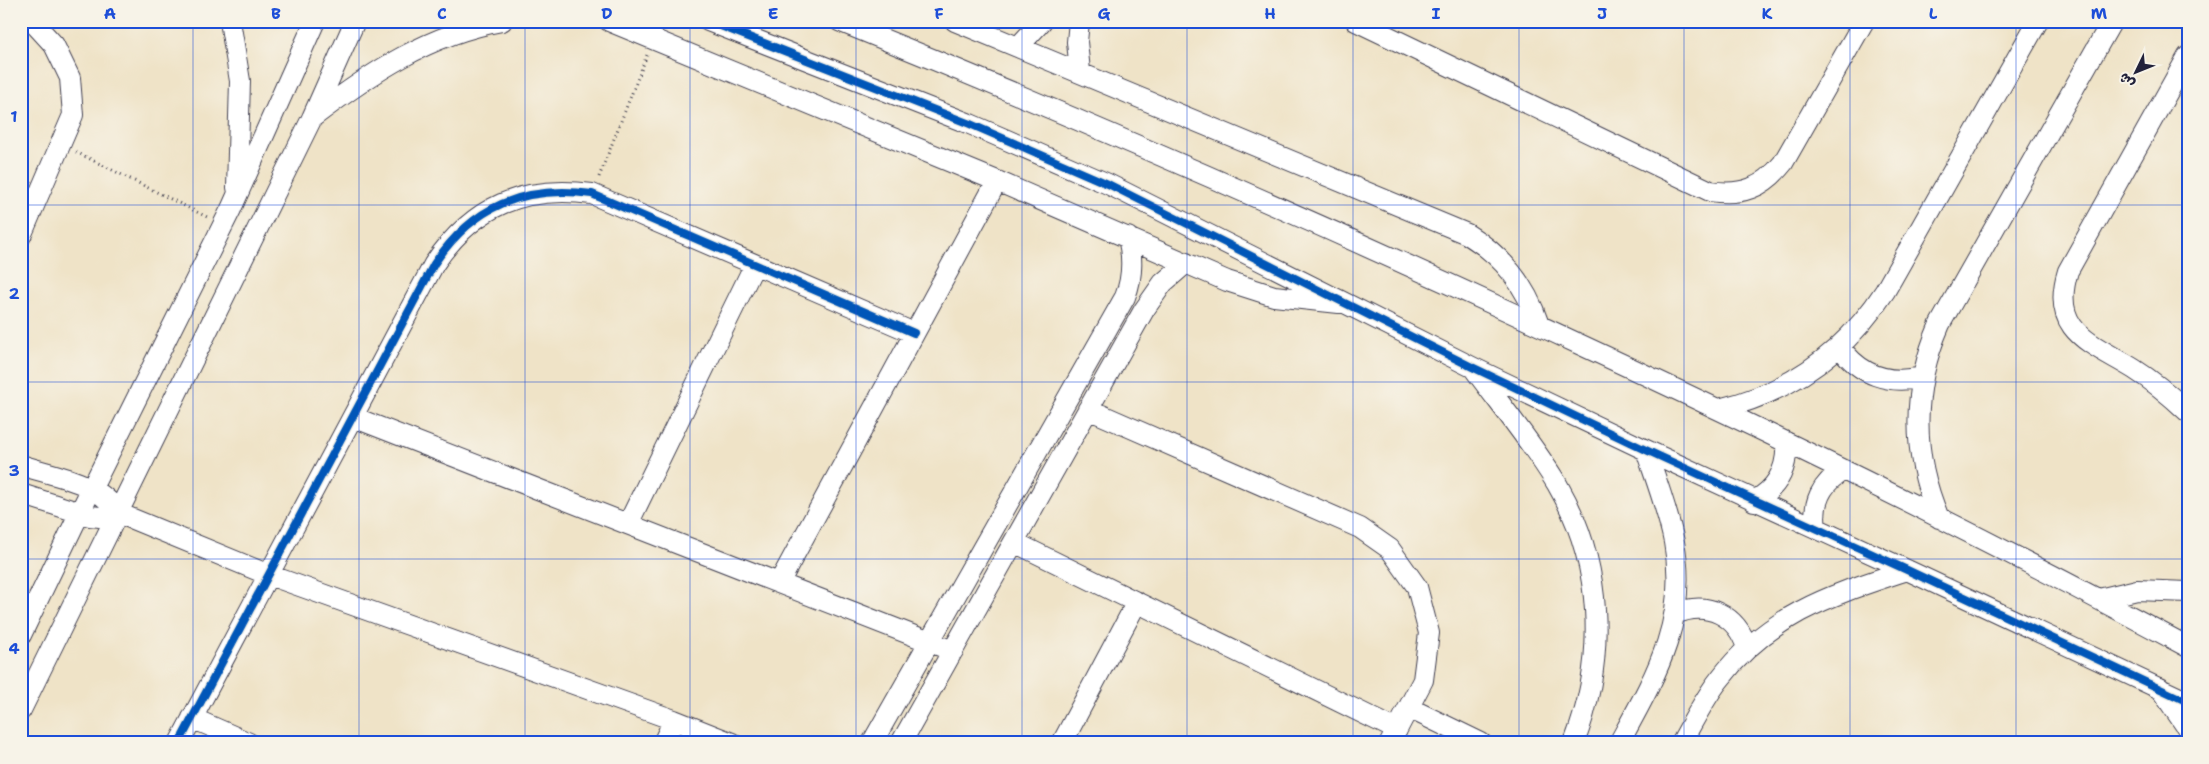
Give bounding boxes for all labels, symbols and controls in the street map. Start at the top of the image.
text: A [104,3,116,24]
text: B [271,3,281,24]
text: C [437,3,447,24]
text: D [601,3,613,24]
text: E [768,3,778,24]
text: F [934,3,944,24]
text: G [1098,3,1111,24]
text: H [1264,3,1276,24]
text: I [1432,3,1441,24]
text: J [1597,3,1607,24]
text: K [1762,3,1773,24]
text: L [1929,3,1938,24]
text: M [2091,3,2108,24]
north arrow [2112,48,2162,98]
text: ش [2115,69,2138,93]
text: 1 [10,106,18,127]
text: 2 [8,283,20,304]
text: 3 [8,460,20,481]
text: 4 [8,638,20,659]

